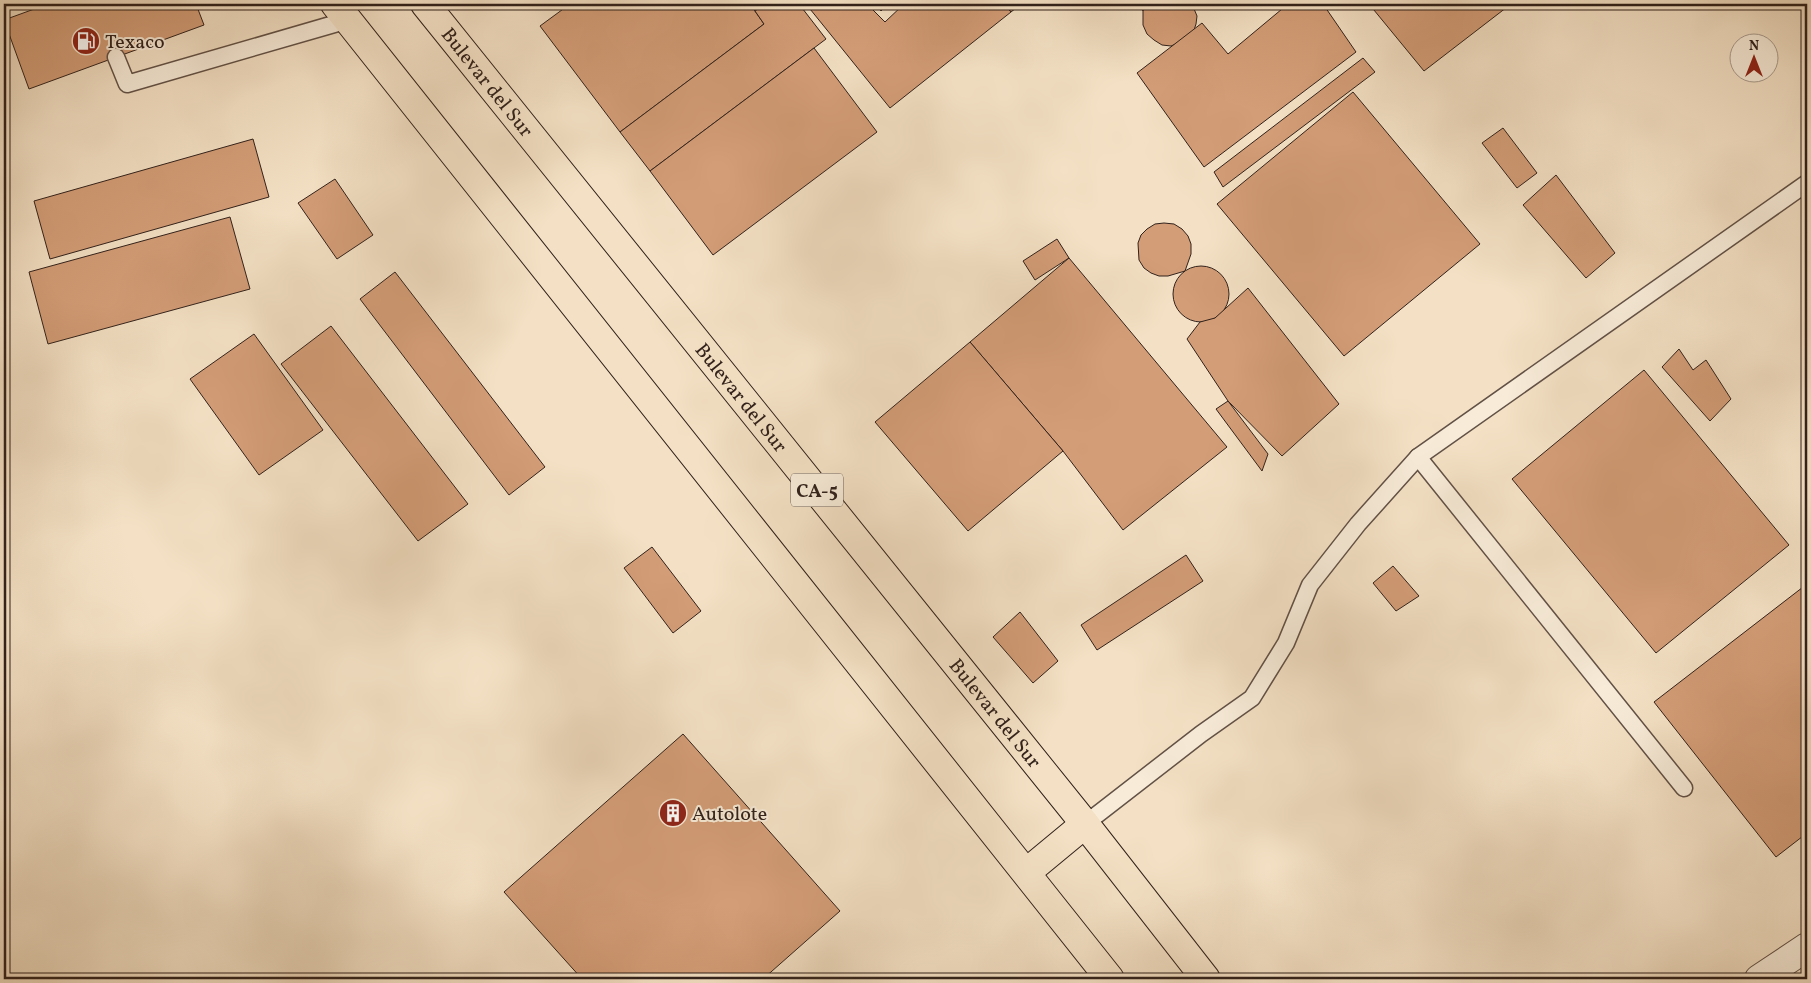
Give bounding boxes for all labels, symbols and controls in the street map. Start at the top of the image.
street label: Bulevar del Sur [433,22,539,144]
fuel station icon: Texaco [71,26,101,56]
place label: Texaco [105,29,165,57]
north arrow [1728,32,1778,82]
text: N [1749,37,1759,56]
street label: Bulevar del Sur [687,338,793,459]
road number: CA-5 [791,474,843,506]
street label: Bulevar del Sur [941,653,1047,775]
building icon: Autolote [658,798,688,828]
place label: Autolote [692,801,767,829]

